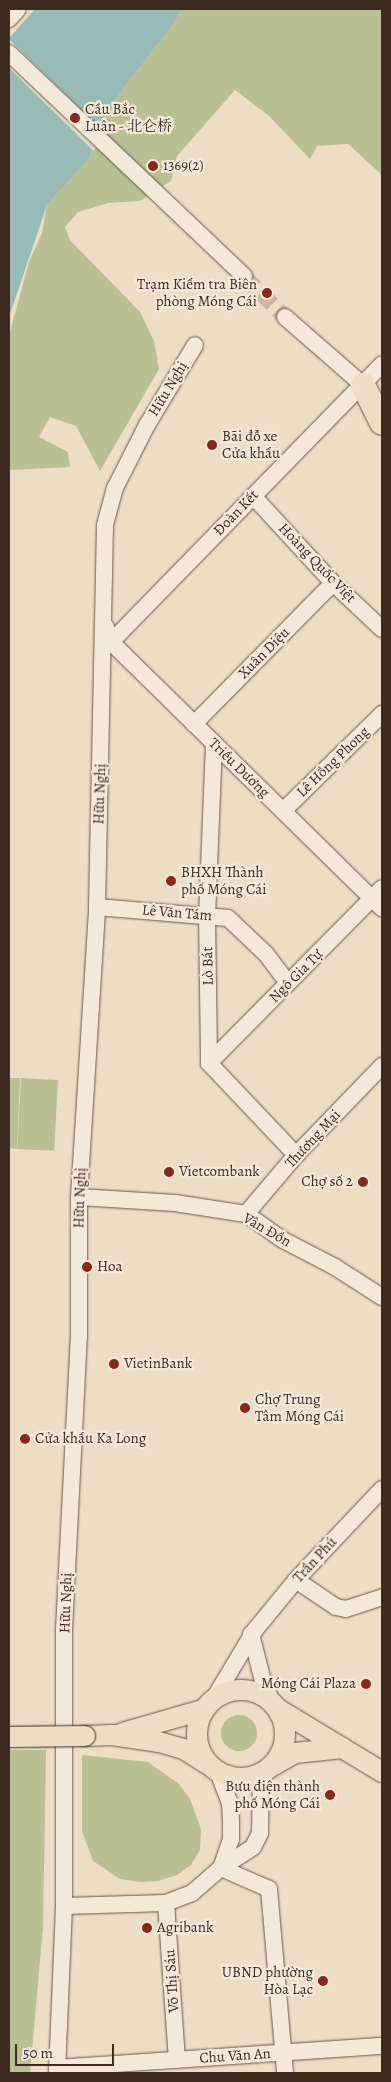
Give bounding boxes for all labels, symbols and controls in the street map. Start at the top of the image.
place label: Cầu Bắc Luân - 北仑桥 [85,100,173,135]
marker: Cầu Bắc Luân - 北仑桥 [69,112,81,124]
place label: 1369(2) [163,157,203,175]
marker: 1369(2) [147,160,159,172]
place label: Trạm Kiểm tra Biên phòng Móng Cái [137,275,257,310]
marker: Trạm Kiểm tra Biên phòng Móng Cái [261,287,273,299]
street label: Hữu Nghị [145,358,191,420]
place label: Bãi đỗ xe Cửa khẩu [222,427,280,462]
marker: Bãi đỗ xe Cửa khẩu [206,439,218,451]
street label: Đoàn Kết [210,486,262,540]
street label: Hoàng Quốc Việt [274,519,360,607]
street label: Xuân Diệu [234,623,294,683]
street label: Lê Hồng Phong [293,723,373,801]
street label: Triều Dương [205,734,273,802]
street label: Hữu Nghị [90,763,110,825]
place label: BHXH Thành phố Móng Cái [181,863,267,898]
marker: BHXH Thành phố Móng Cái [165,875,177,887]
street label: Lê Văn Tám [141,901,213,925]
street label: Ngô Gia Tự [265,945,327,1007]
street label: Lò Bát [199,946,217,986]
street label: Thương Mại [281,1106,345,1172]
place label: Vietcombank [179,1163,260,1181]
marker: Vietcombank [163,1166,175,1178]
street label: Hữu Nghị [70,1167,90,1229]
place label: Chợ số 2 [301,1173,353,1191]
marker: Chợ số 2 [357,1176,369,1188]
street label: Vân Đồn [240,1209,294,1251]
place label: Hoa [97,1258,122,1276]
marker: Hoa [81,1261,93,1273]
place label: VietinBank [124,1355,192,1373]
marker: VietinBank [108,1358,120,1370]
place label: Chợ Trung Tâm Móng Cái [255,1390,344,1425]
marker: Chợ Trung Tâm Móng Cái [239,1402,251,1414]
place label: Cửa khẩu Ka Long [35,1430,146,1448]
marker: Cửa khẩu Ka Long [19,1433,31,1445]
street label: Trần Phú [289,1533,341,1587]
street label: Hữu Nghị [56,1572,76,1634]
place label: Móng Cái Plaza [261,1675,356,1693]
marker: Móng Cái Plaza [360,1678,372,1690]
place label: Bưu điện thành phố Móng Cái [225,1777,320,1812]
marker: Bưu điện thành phố Móng Cái [324,1789,336,1801]
place label: Agribank [157,1919,214,1937]
marker: Agribank [141,1922,153,1934]
street label: Võ Thị Sáu [161,1949,183,2013]
place label: UBND phường Hòa Lạc [222,1963,313,1998]
marker: UBND phường Hòa Lạc [317,1975,329,1987]
scale bar [18,2034,116,2066]
text: 50 m [23,2043,53,2063]
street label: Chu Văn An [199,2045,271,2067]

